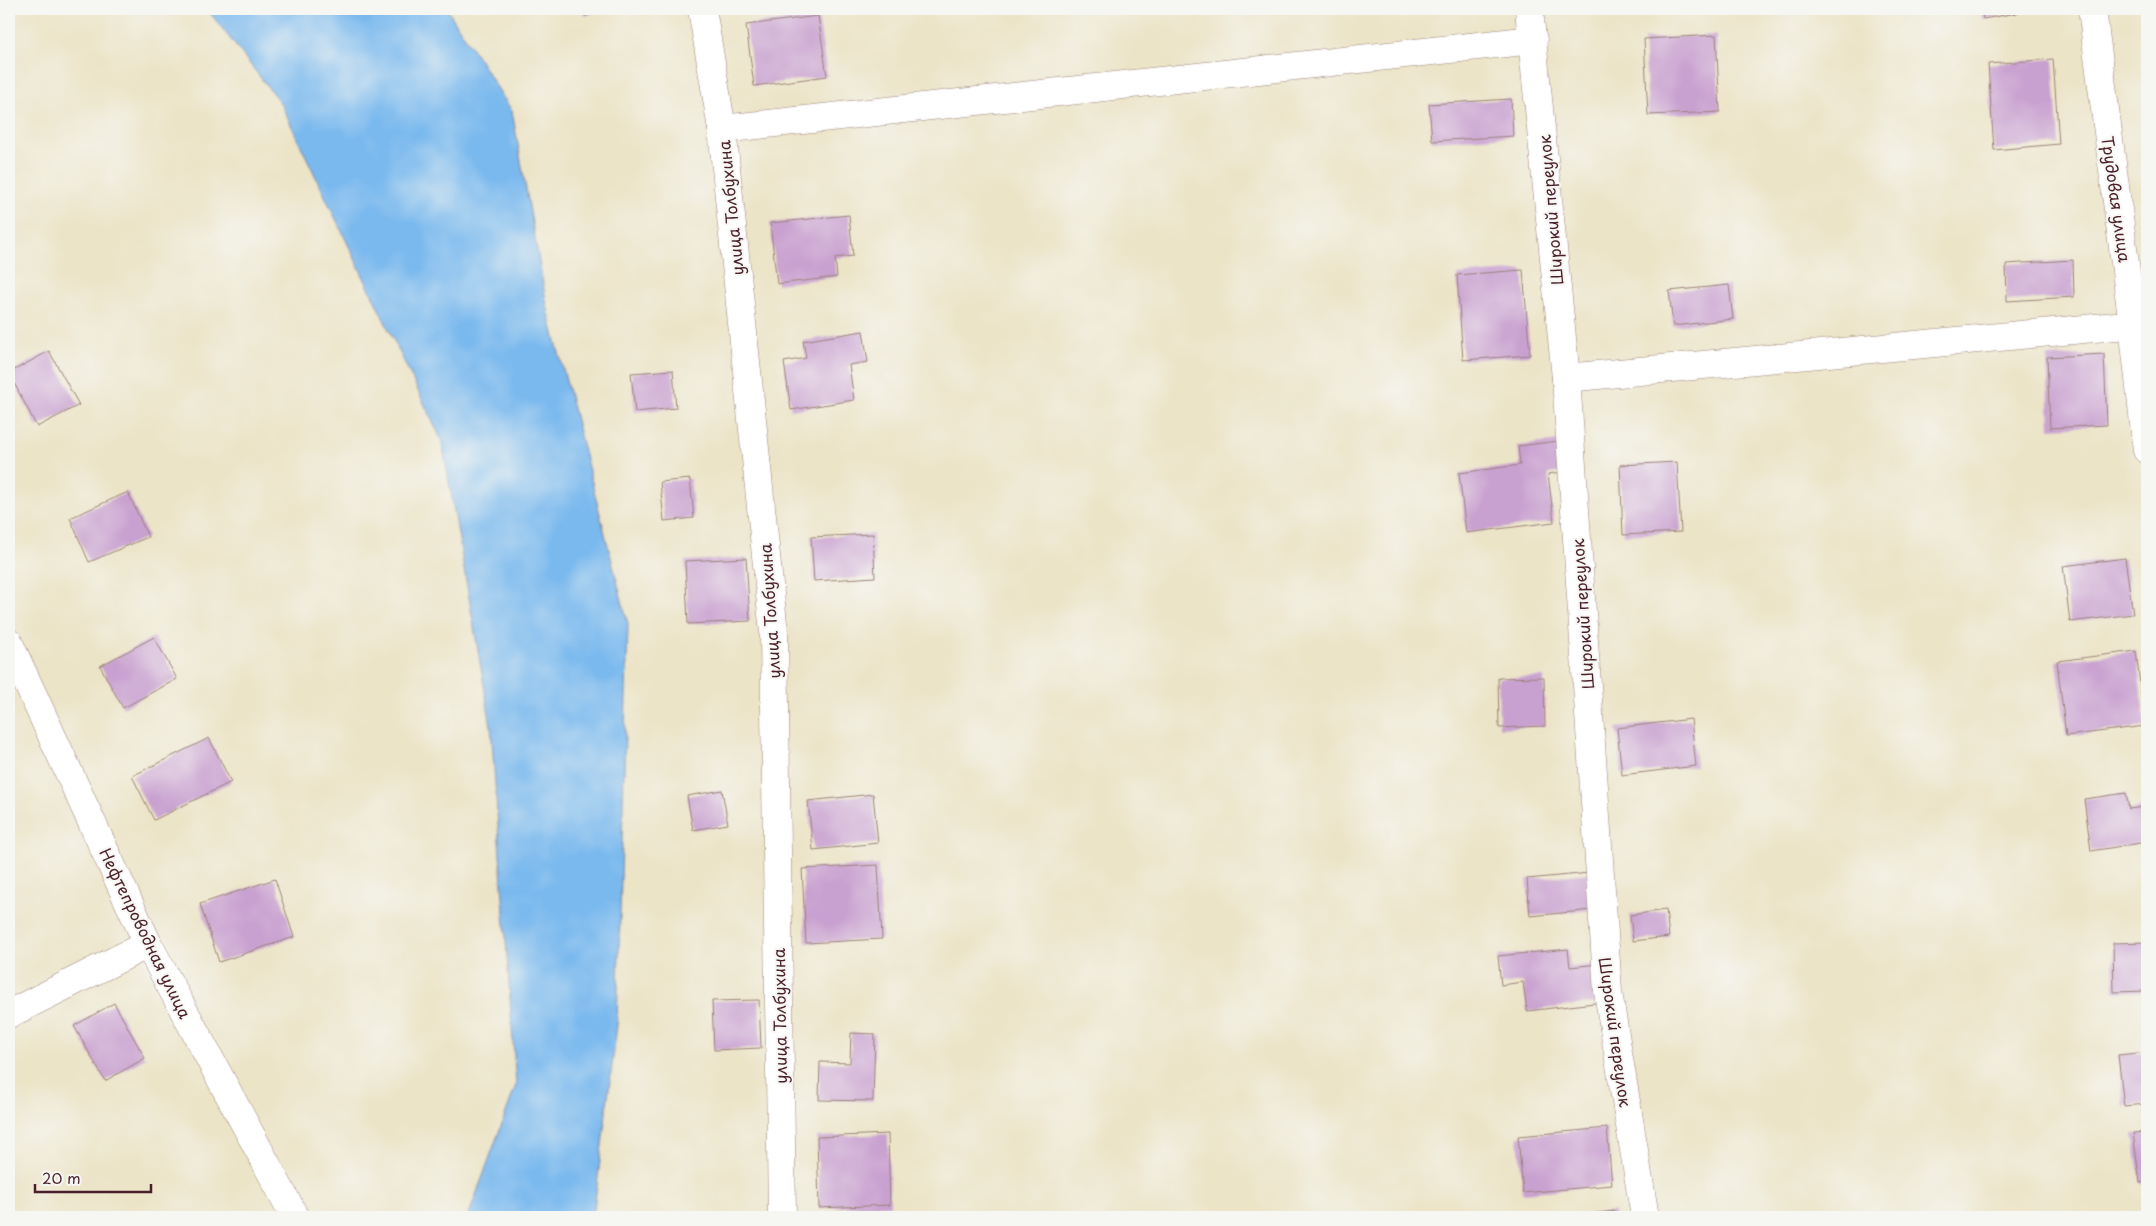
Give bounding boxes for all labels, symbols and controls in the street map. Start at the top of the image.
street label: Широкий переулок [1531,133,1569,286]
street label: Трудовая улица [2096,134,2138,264]
street label: улица Толбухина [711,139,749,277]
street label: Широкий переулок [1565,537,1599,690]
street label: улица Толбухина [752,542,786,680]
street label: Нефтепроводная улица [94,844,198,1022]
street label: улица Толбухина [766,948,792,1084]
street label: Широкий переулок [1594,956,1638,1109]
scale bar [35,1161,151,1193]
text: 20 m [42,1166,81,1189]

